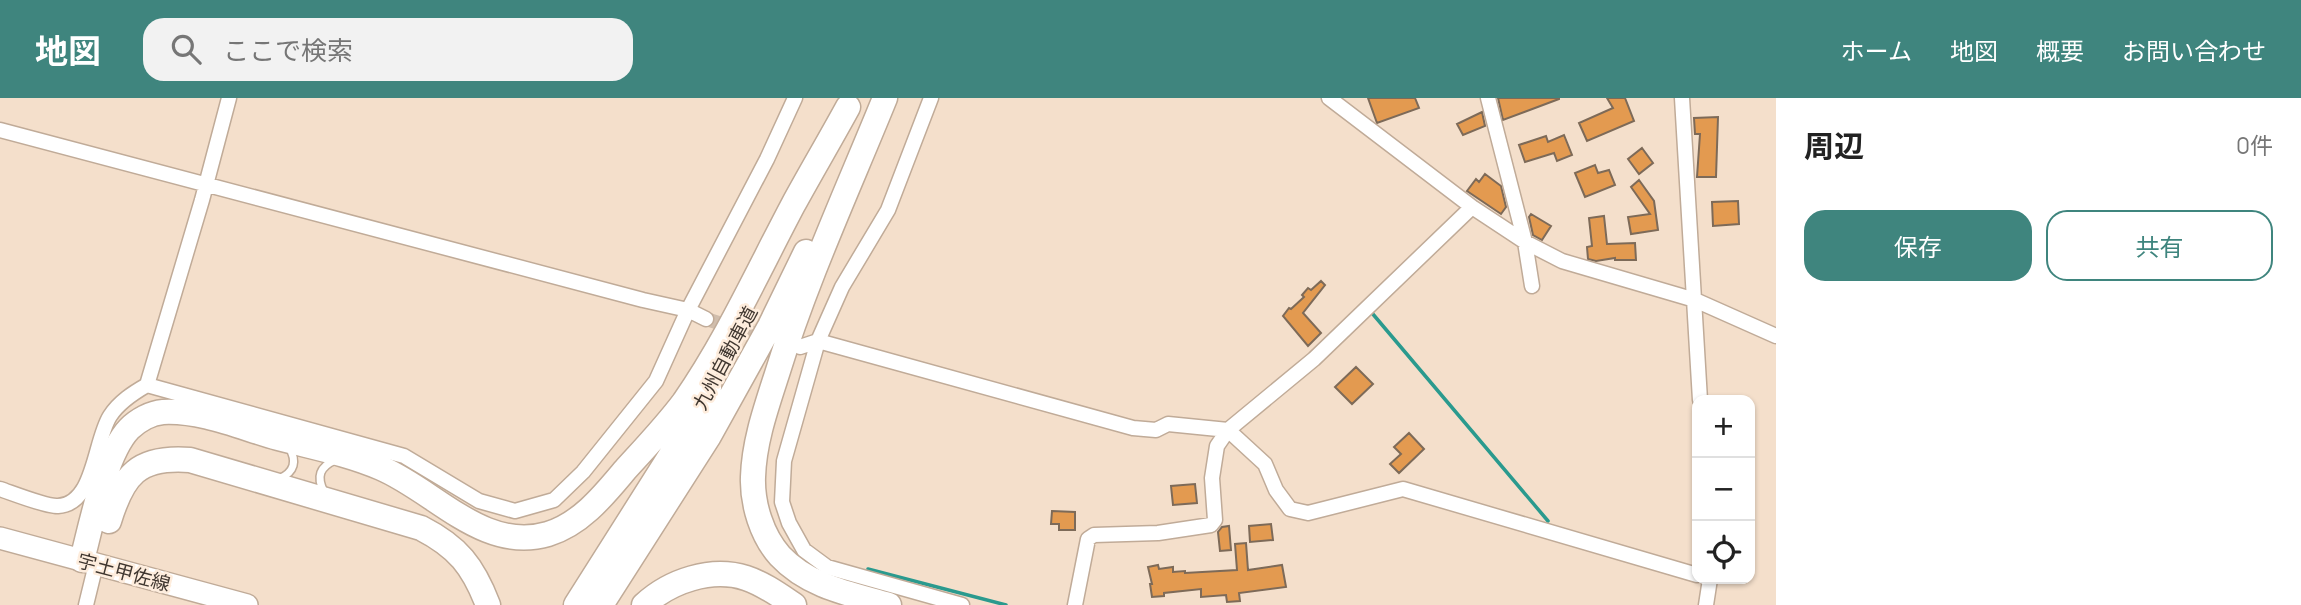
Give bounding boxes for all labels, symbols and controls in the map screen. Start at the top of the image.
search box [143,18,633,81]
text: 地図 [35,28,101,73]
icon: search [167,30,205,68]
text: ここで検索 [223,32,353,68]
text: ホーム [1841,34,1912,67]
text: 地図 [1950,34,1998,67]
text: 概要 [2036,34,2084,67]
text: お問い合わせ [2122,34,2266,67]
text: 周辺 [1804,125,1864,166]
text: 0件 [2236,129,2273,161]
button: 保存 [1804,210,2032,281]
button: 共有 [2046,210,2273,281]
street label: 九州自動車道 [687,302,763,414]
map controls [1692,395,1755,584]
button: + [1692,395,1755,458]
button: − [1692,458,1755,521]
button: locate [1692,521,1755,584]
street label: 宇土甲佐線 [75,547,173,597]

